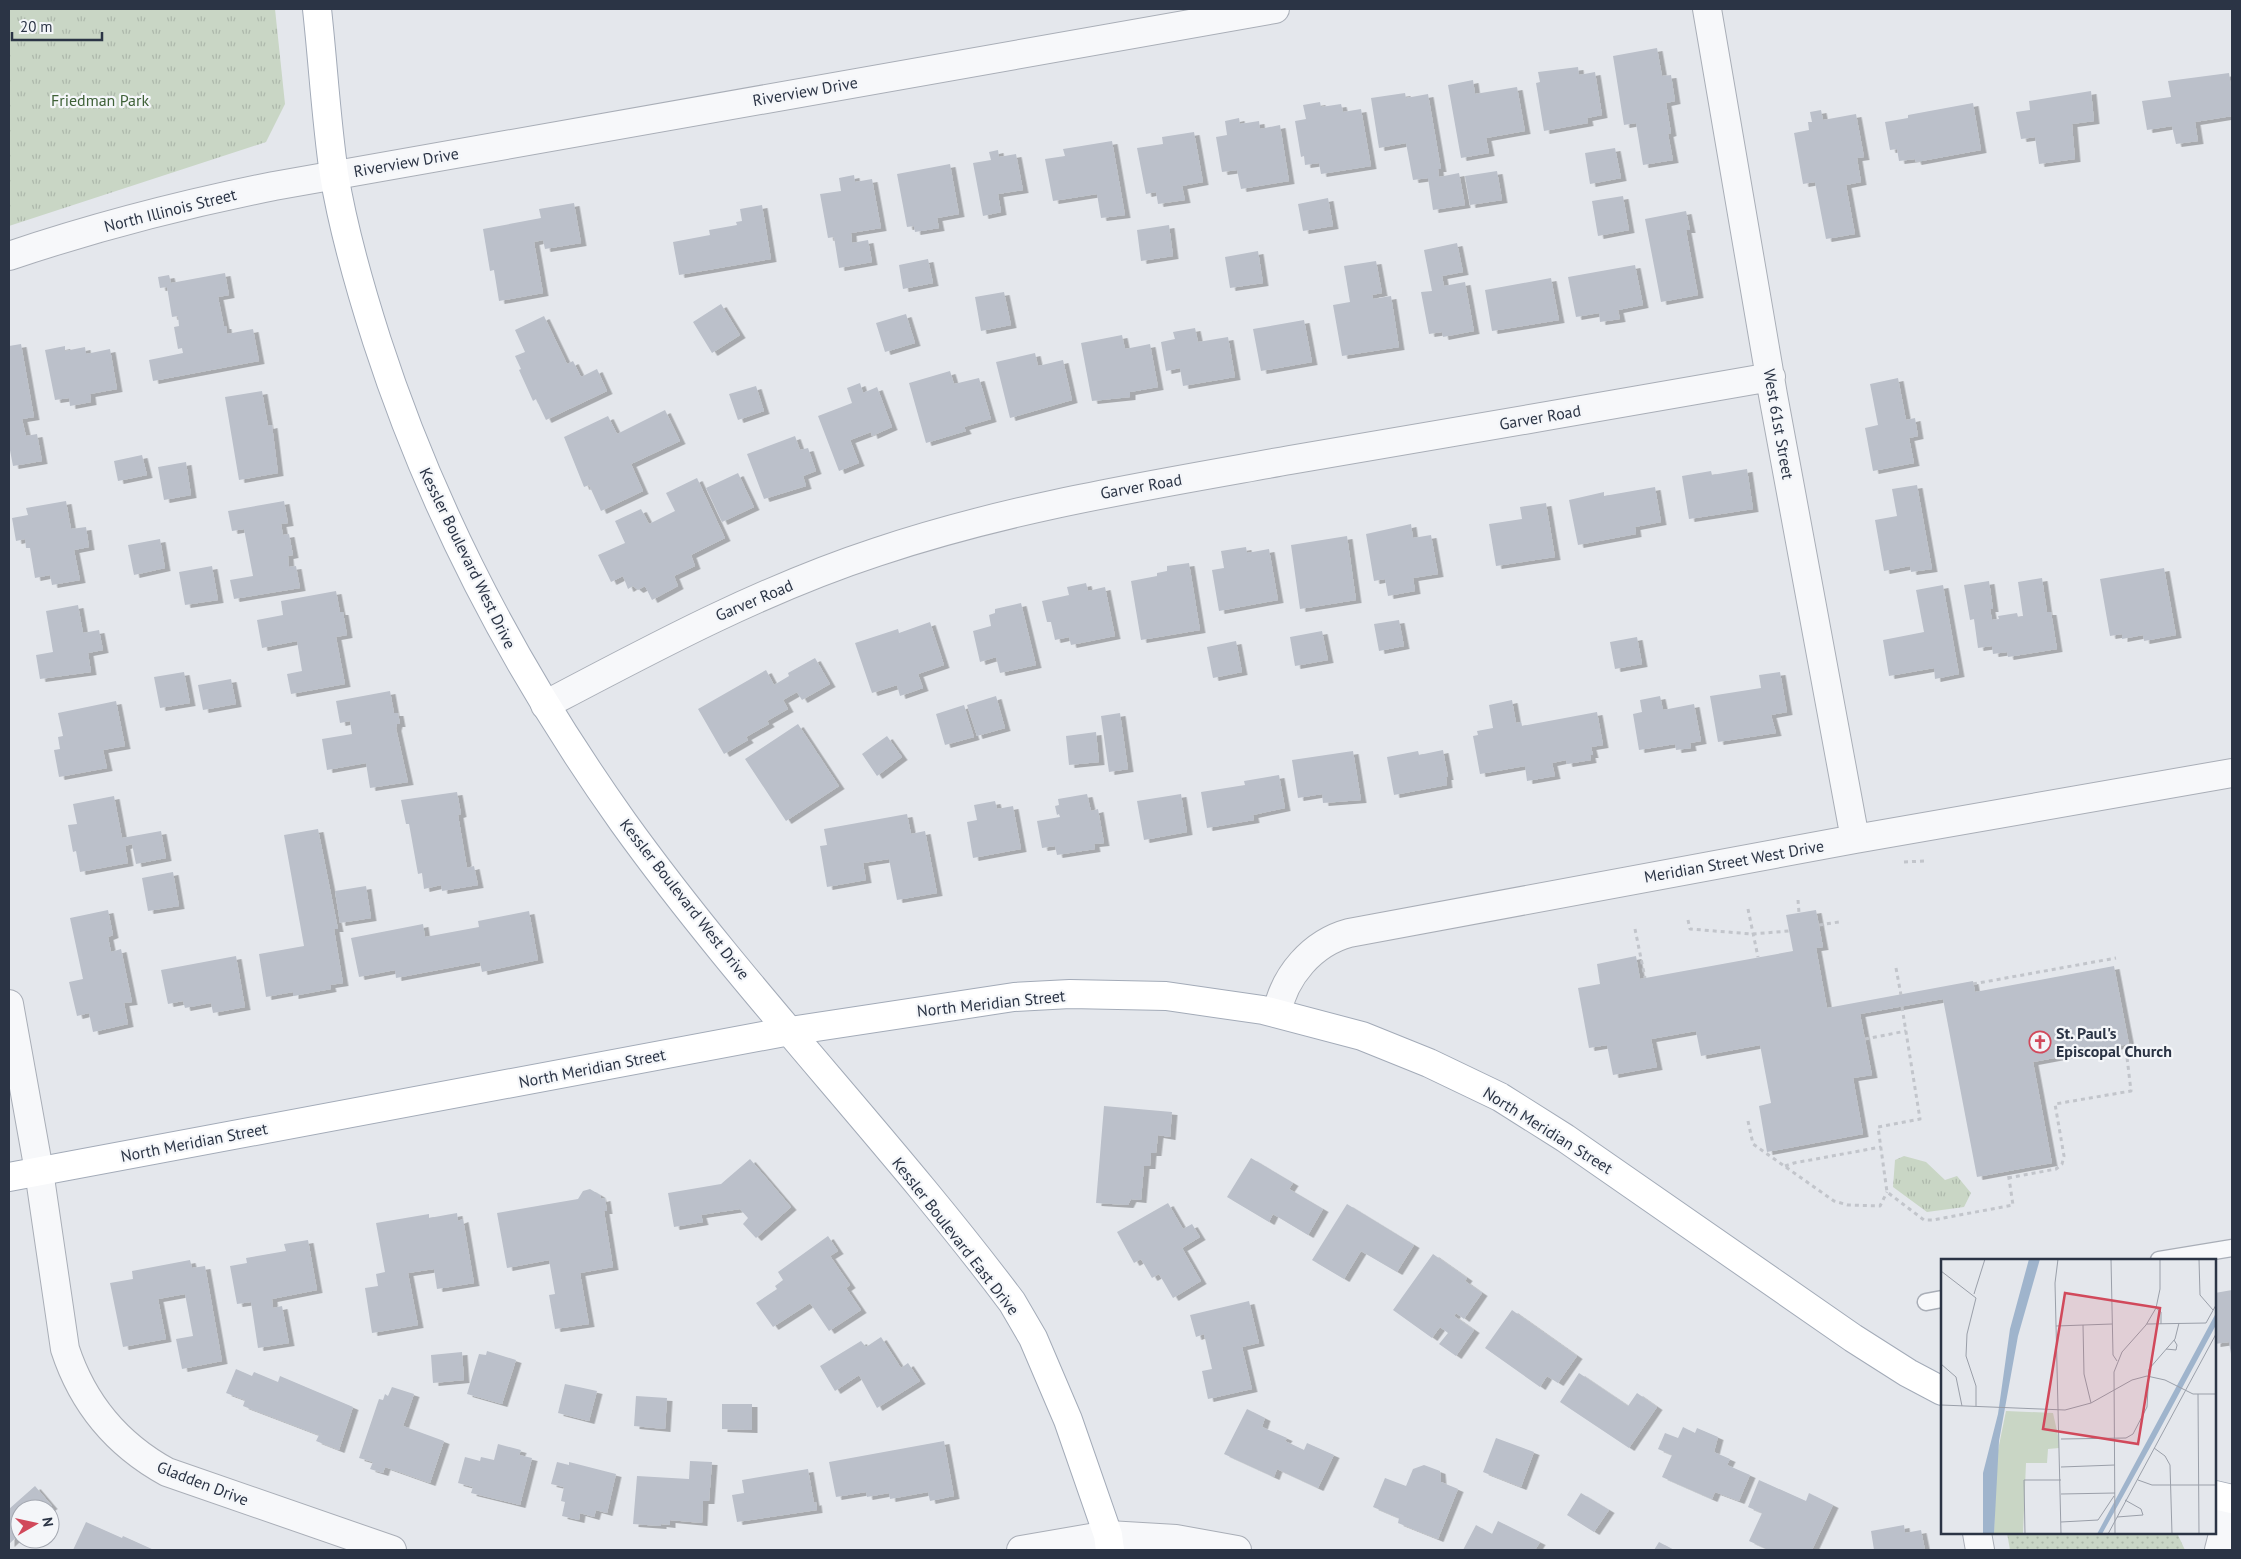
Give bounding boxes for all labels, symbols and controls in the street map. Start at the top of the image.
scale bar [12,10,102,42]
text: 20 m [20,17,53,36]
street label: Riverview Drive [751,72,859,110]
park label: Friedman Park [51,90,149,110]
street label: Riverview Drive [352,143,460,181]
street label: North Illinois Street [102,184,239,236]
street label: West 61st Street [1759,367,1799,481]
street label: Garver Road [1498,400,1582,434]
street label: Kessler Boulevard West Drive [415,464,521,652]
street label: Garver Road [1099,469,1183,503]
street label: Garver Road [712,575,796,625]
street label: Kessler Boulevard West Drive [616,815,754,983]
street label: Meridian Street West Drive [1643,835,1825,887]
street label: North Meridian Street [916,985,1067,1021]
place label: St. Paul's Episcopal Church [2056,1023,2172,1061]
church icon: St. Paul's Episcopal Church [2028,1030,2052,1054]
street label: North Meridian Street [517,1044,668,1092]
street label: North Meridian Street [1480,1082,1617,1178]
street label: North Meridian Street [119,1118,270,1166]
street label: Kessler Boulevard East Drive [888,1153,1024,1319]
inset map [1941,1259,2216,1534]
street label: Gladden Drive [154,1456,252,1510]
north arrow [10,1499,60,1549]
text: N [38,1516,57,1528]

